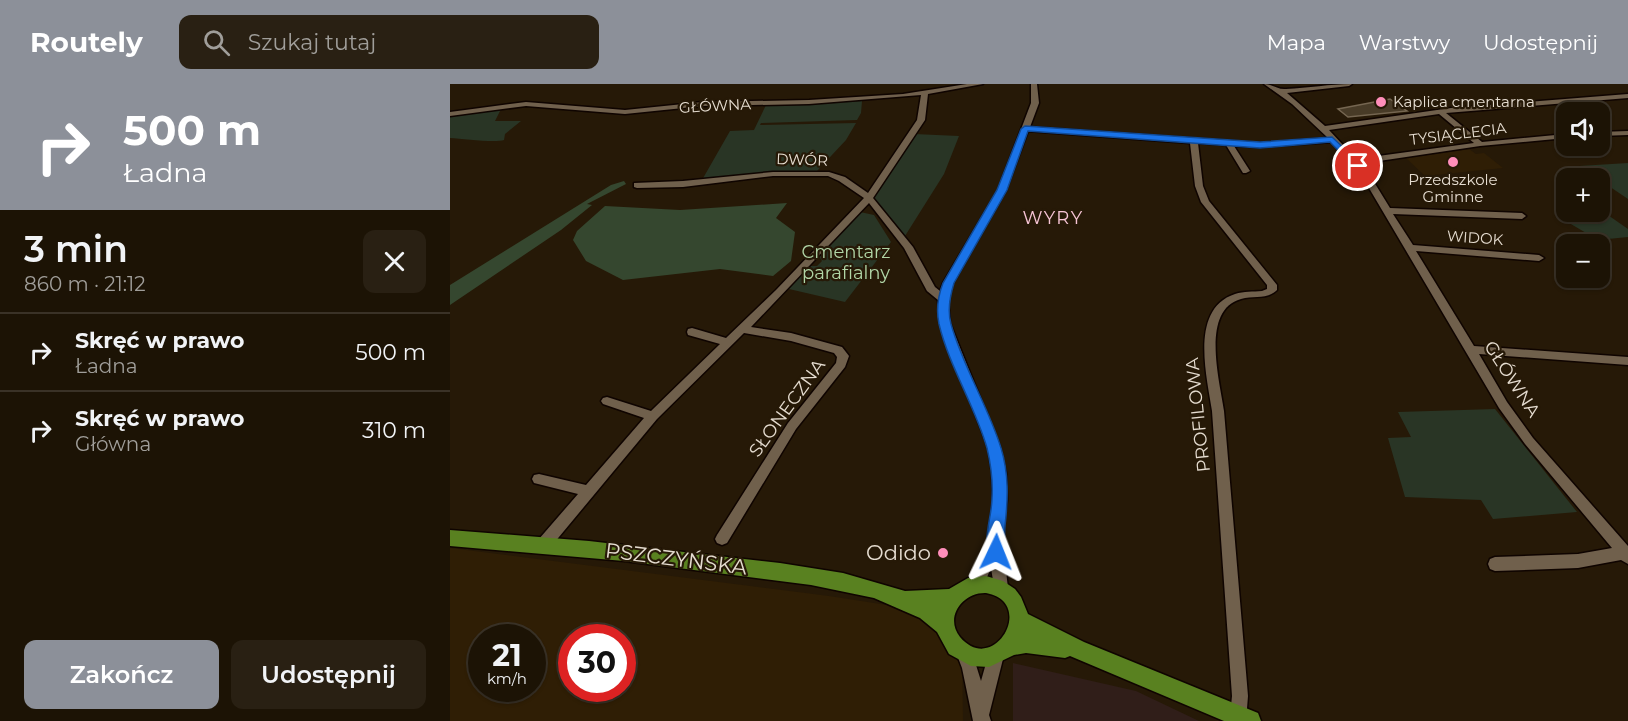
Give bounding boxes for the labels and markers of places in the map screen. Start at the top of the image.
place label: Kaplica cmentarna [1393,92,1535,111]
marker: Kaplica cmentarna [1374,95,1388,109]
pin [1332,140,1383,191]
marker: Przedszkole Gminne [1446,155,1460,169]
place label: Przedszkole Gminne [1408,170,1498,206]
place label: Odido [866,540,931,565]
marker: Odido [936,546,950,560]

